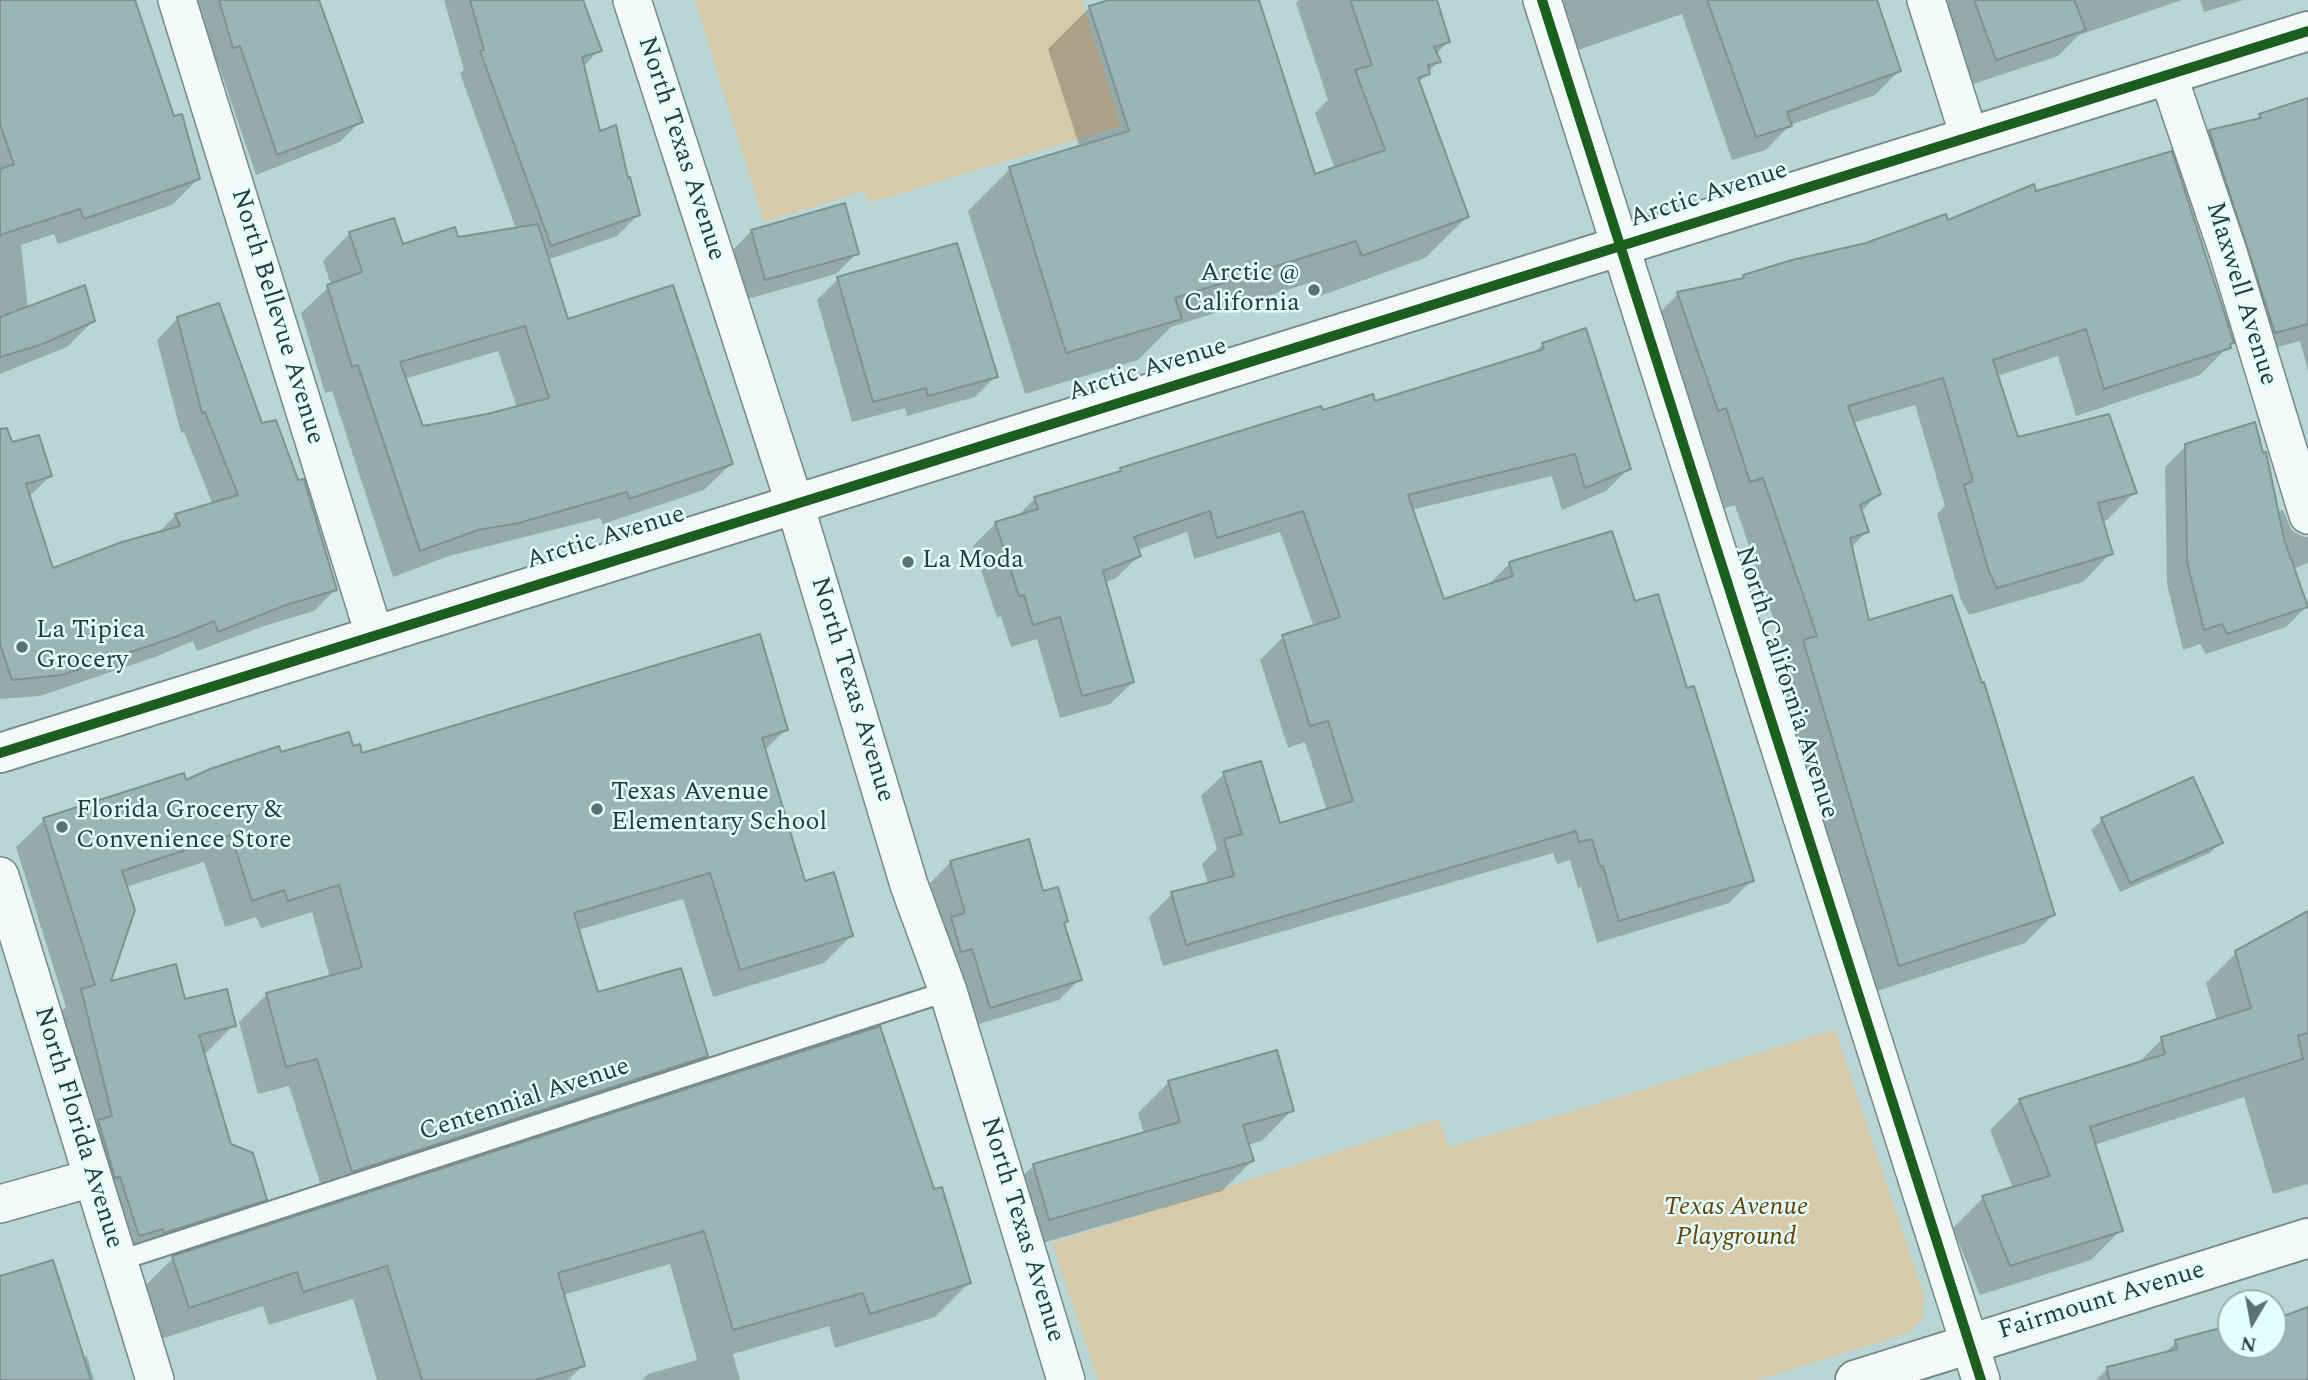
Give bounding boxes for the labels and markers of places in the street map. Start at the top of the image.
place label: Arctic @ California [1184,259,1300,320]
marker: Arctic @ California [1306,282,1322,298]
place label: La Moda [922,546,1024,578]
marker: La Moda [900,554,916,570]
place label: La Tipica Grocery [36,616,145,678]
marker: La Tipica Grocery [14,639,30,655]
place label: Texas Avenue Elementary School [611,778,827,840]
place label: Florida Grocery & Convenience Store [76,796,291,858]
marker: Texas Avenue Elementary School [589,801,605,817]
marker: Florida Grocery & Convenience Store [54,819,70,835]

